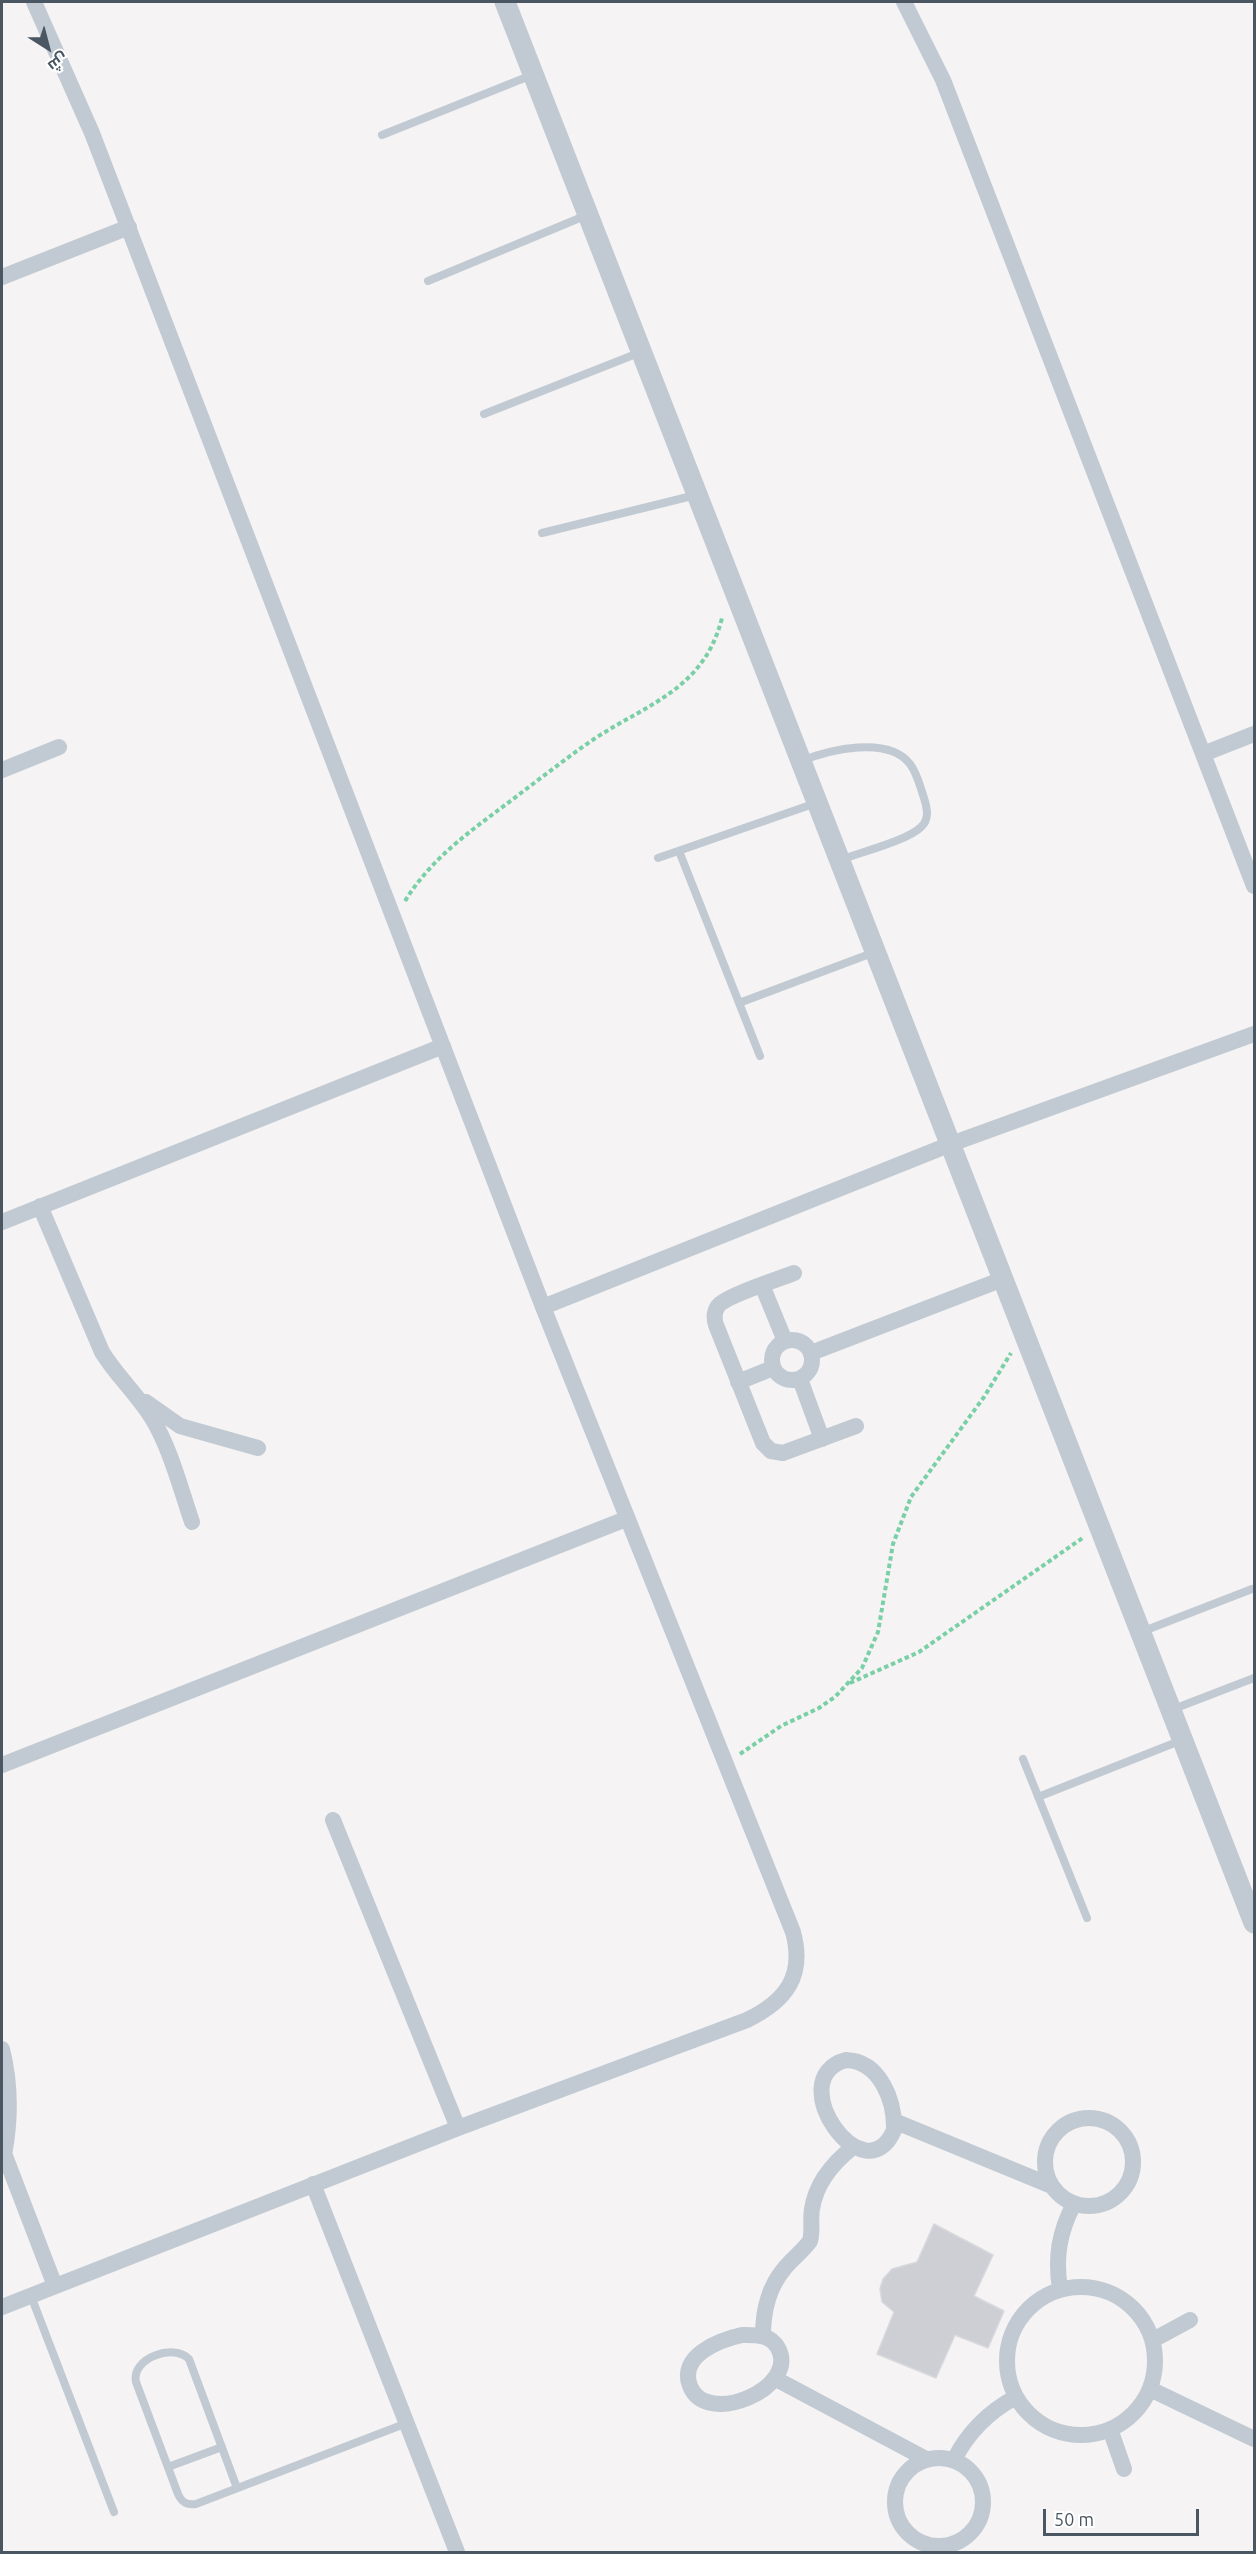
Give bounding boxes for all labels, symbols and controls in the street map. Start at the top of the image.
north arrow [18,18,78,78]
text: ش [45,49,72,76]
scale bar [1046,2497,1202,2535]
text: 50 m [1054,2509,1094,2529]

